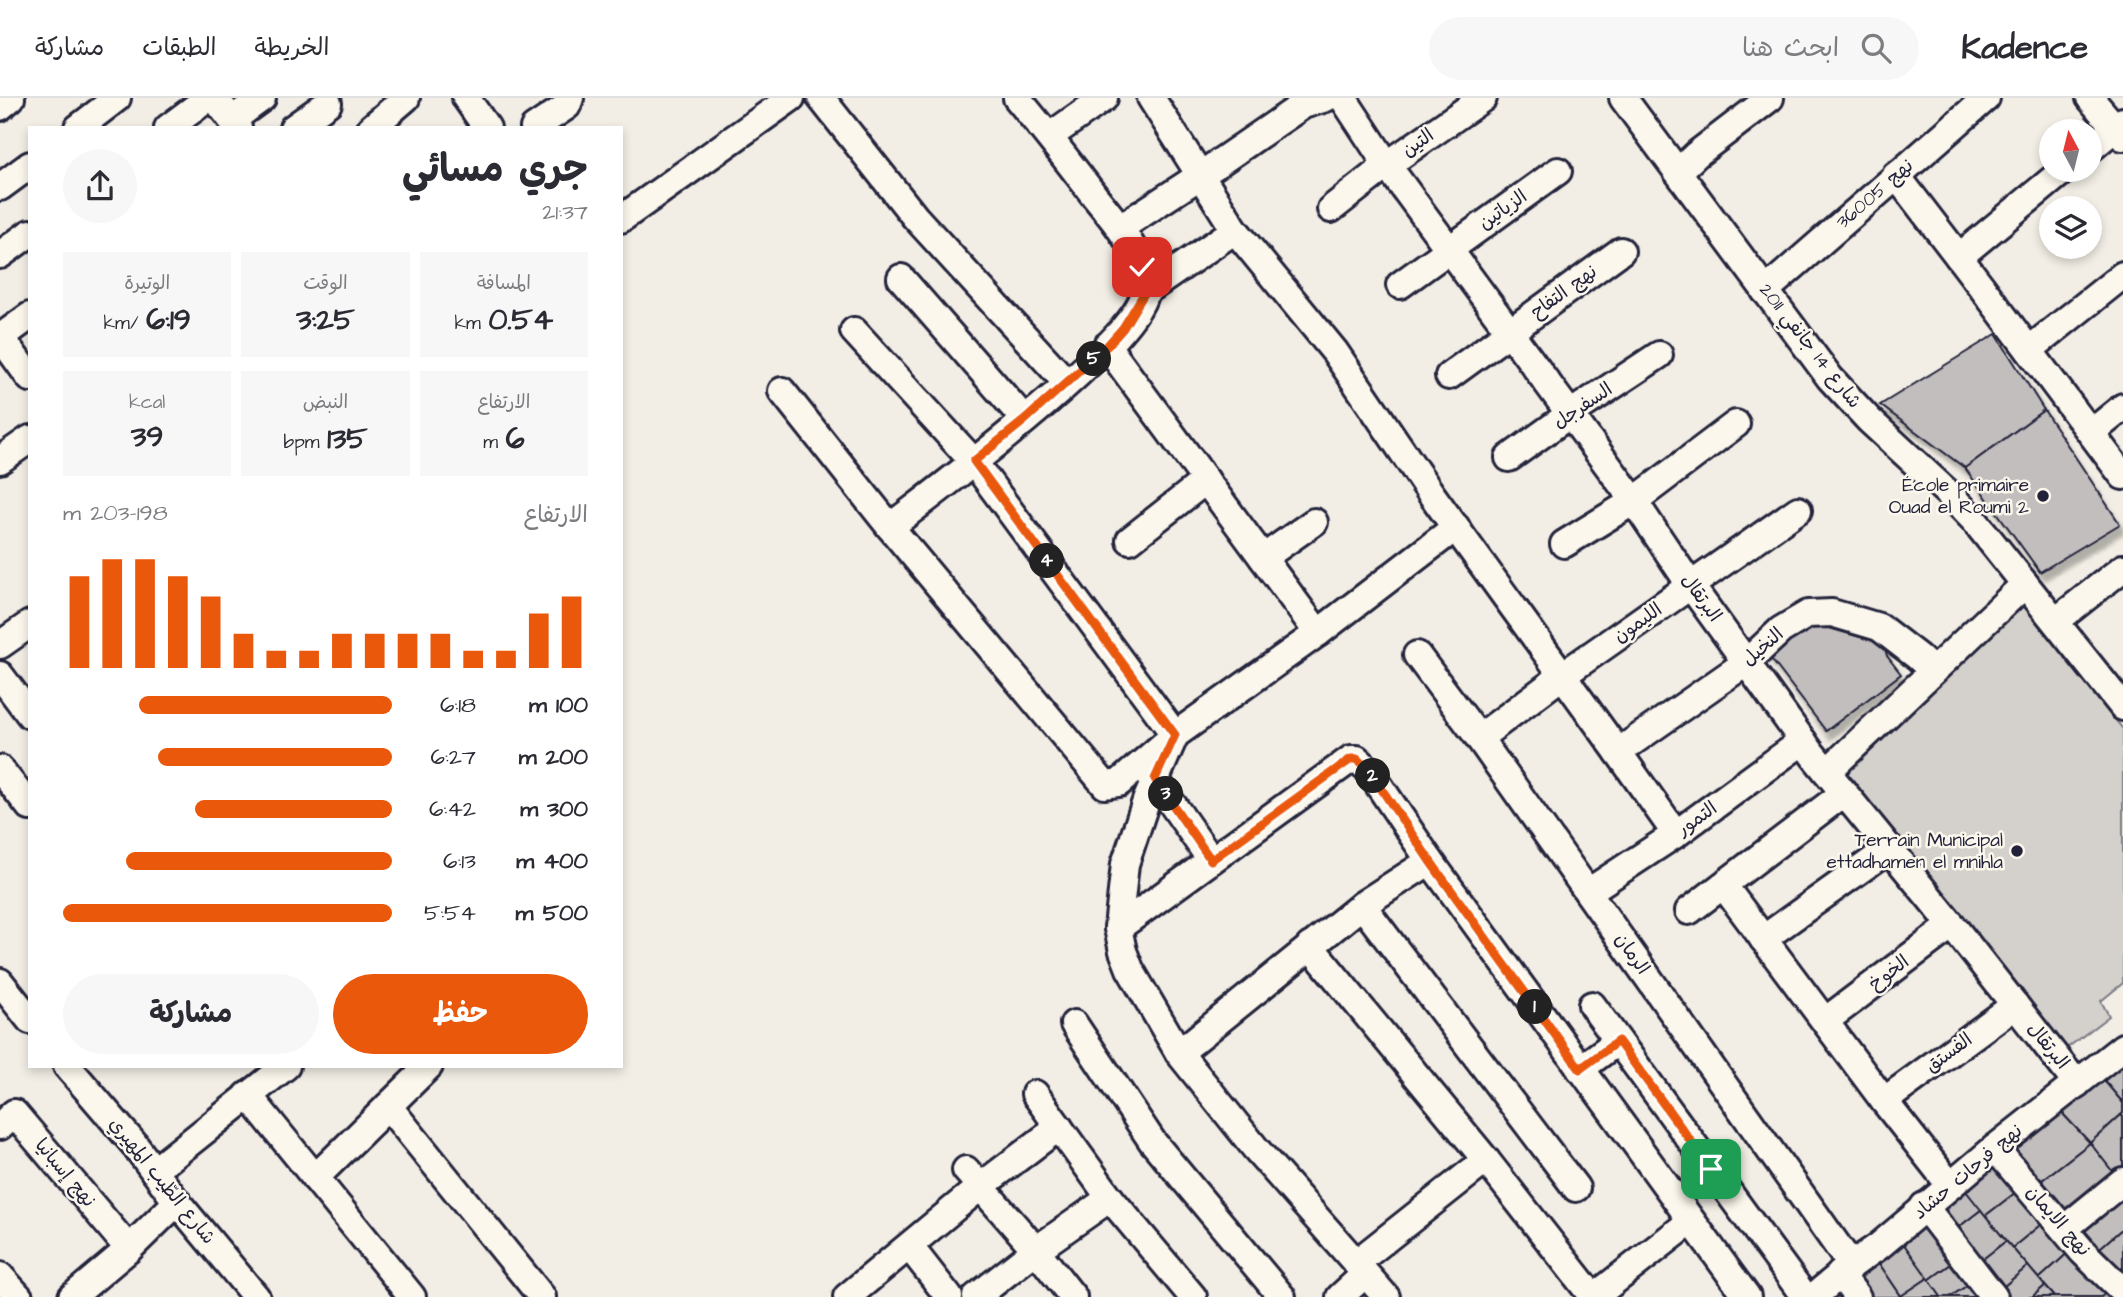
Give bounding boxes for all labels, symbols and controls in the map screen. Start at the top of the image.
search box [1429,17,1919,80]
text: Kadence [1961,25,2088,71]
icon: search [1857,29,1895,67]
text: ابحث هنا [1742,30,1839,66]
text: مشاركة [35,31,104,65]
text: الطبقات [142,31,217,65]
text: الخريطة [255,31,329,65]
north arrow [2039,119,2102,182]
map controls [2039,119,2102,259]
street label: التين [1396,122,1440,164]
text: جري مسائي [402,144,588,196]
button: share [63,149,137,223]
street label: نهج 36005 [1830,153,1920,235]
street label: الزياتين [1473,184,1533,236]
text: 21:37 [542,196,588,228]
button: layers [2039,196,2102,259]
pin [1112,237,1172,297]
icon: check [1123,248,1161,286]
street label: نهج التفاح [1525,259,1603,325]
text: الوتيرة [124,270,170,297]
text: الوقت [303,270,348,297]
text: المسافة [477,270,531,297]
street label: شارع 14 جانفي 2011 [1751,278,1868,416]
text: 6:19 [146,299,191,341]
text: 3:25 [296,299,355,341]
text: 0.54 [488,299,553,341]
text: /km [103,310,146,337]
text: km [454,310,488,337]
pin: 5 [1076,342,1112,376]
text: 5 [1087,345,1100,372]
street label: السفرجل [1548,376,1618,436]
text: kcal [129,389,165,416]
text: النبض [303,389,348,416]
text: الارتفاع [477,389,530,416]
text: 39 [131,416,163,458]
text: 135 [327,418,368,460]
text: 6 [506,418,524,460]
text: bpm [284,429,327,456]
text: m [483,429,506,456]
place label: École primaire Ouad el Roumi 2 [1889,472,2029,521]
marker: École primaire Ouad el Roumi 2 [2035,488,2051,504]
text: 198–203 m [63,497,168,529]
text: الارتفاع [524,499,588,531]
pin: 4 [1030,544,1064,578]
text: 4 [1040,547,1053,574]
street label: البرتقال [1674,568,1728,628]
street label: الليمون [1608,596,1668,650]
street label: النخيل [1736,621,1790,673]
text: 6:18 [440,689,476,721]
text: 100 m [529,689,588,721]
text: 6:27 [430,741,476,773]
text: 200 m [519,741,588,773]
pin: 2 [1356,758,1390,794]
text: 2 [1367,762,1378,789]
pin: 3 [1148,776,1184,812]
text: 3 [1161,780,1170,807]
text: 6:42 [429,793,476,825]
text: 300 m [520,793,588,825]
street label: التمور [1670,795,1723,843]
place label: Terrain Municipal ettadhamen el mnihla [1827,827,2003,876]
marker: Terrain Municipal ettadhamen el mnihla [2009,843,2025,859]
text: 6:13 [443,845,476,877]
text: 400 m [516,845,588,877]
text: 5:54 [424,897,476,929]
text: 500 m [516,897,588,929]
street label: الرمان [1608,928,1656,980]
street label: الخوخ [1863,949,1915,997]
button: مشاركة [63,974,319,1054]
button: حفظ [333,974,588,1054]
pin: 1 [1518,990,1552,1024]
text: 1 [1533,993,1536,1020]
street label: البرتقال [2021,1017,2075,1075]
street label: الفستق [1920,1027,1978,1079]
street label: شارع الطّيب المهيري [102,1112,222,1250]
street label: نهج فرحات حشاد [1907,1118,2029,1226]
street label: نهج إسبانيا [28,1133,102,1213]
pin [1681,1139,1741,1199]
icon: arrive [1692,1150,1730,1188]
street label: نهج الايمان [2019,1179,2097,1263]

